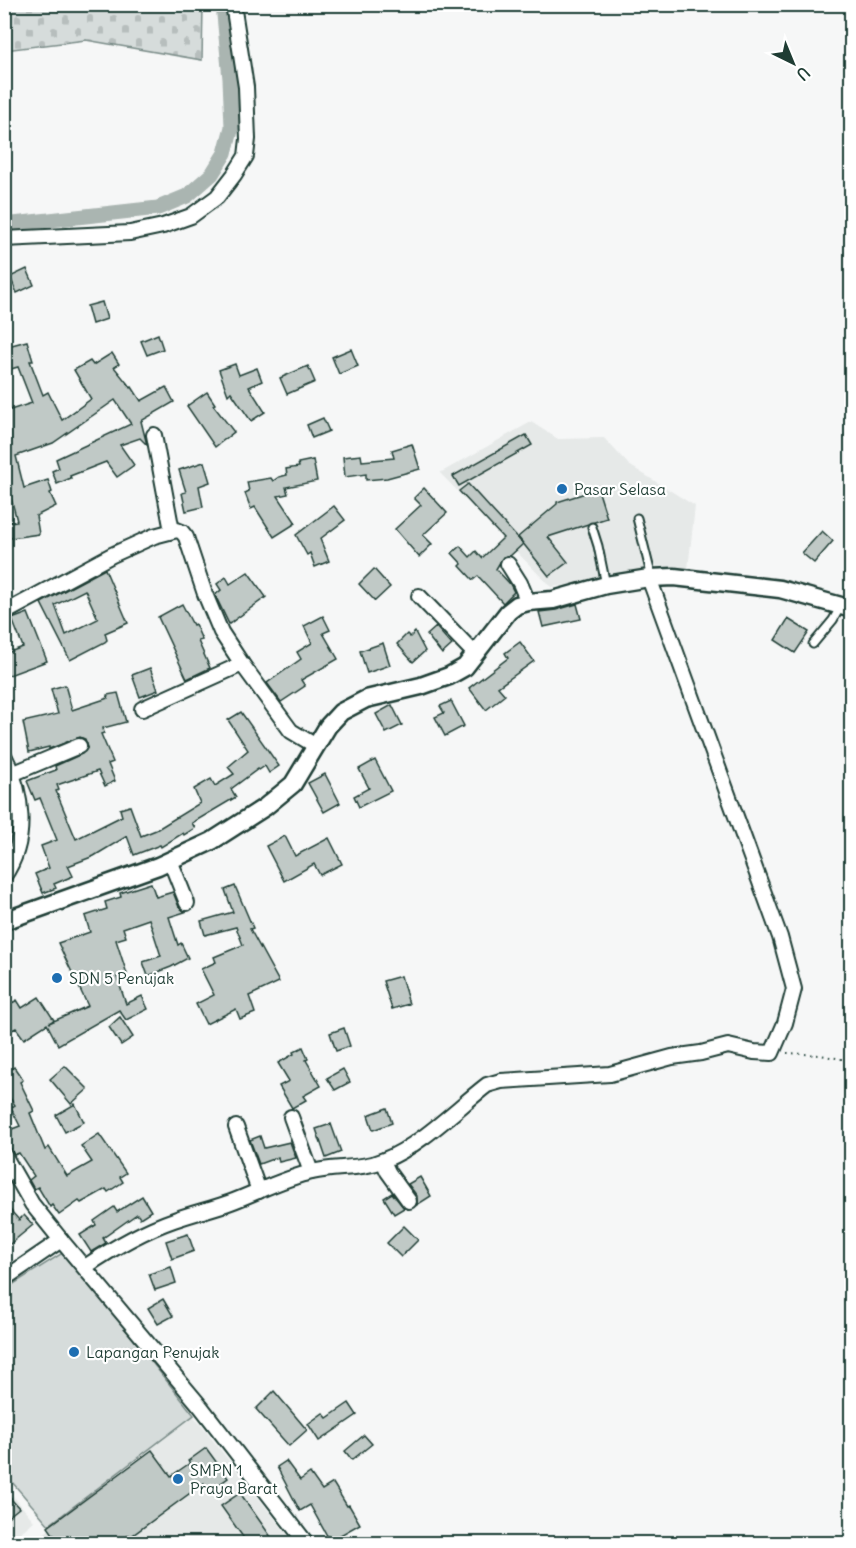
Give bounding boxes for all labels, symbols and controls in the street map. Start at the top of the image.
north arrow [763,33,823,93]
text: U [792,63,814,85]
place label: Pasar Selasa [574,479,666,499]
marker: Pasar Selasa [555,482,569,496]
place label: SDN 5 Penujak [69,968,174,988]
marker: SDN 5 Penujak [50,971,64,985]
place label: Lapangan Penujak [86,1342,219,1362]
marker: Lapangan Penujak [67,1345,81,1359]
place label: SMPN 1 Praya Barat [190,1460,278,1498]
marker: SMPN 1 Praya Barat [171,1472,185,1486]

